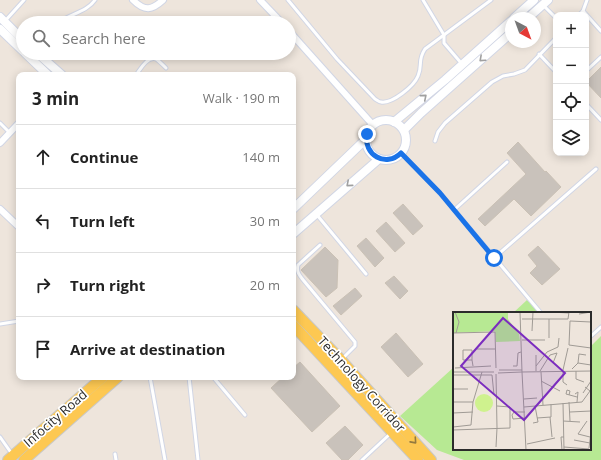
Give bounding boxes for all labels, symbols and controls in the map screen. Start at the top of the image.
north arrow [505,12,541,48]
map controls [553,12,589,156]
button: + [553,12,589,48]
search box [16,16,296,60]
icon: search [30,27,52,49]
text: Search here [62,28,146,48]
button: − [553,48,589,84]
one-way arrow [479,54,487,61]
button: locate [553,84,589,120]
text: 3 min [32,87,79,110]
text: Walk · 190 m [203,89,280,107]
one-way arrow [420,94,427,101]
button: layers [553,120,589,156]
route end [358,125,376,143]
icon: ahead [32,146,54,168]
text: Continue [70,147,138,167]
text: 140 m [242,148,280,166]
one-way arrow [346,180,354,187]
icon: left [32,210,54,232]
text: Turn left [70,211,135,231]
text: 30 m [250,212,280,230]
route start [485,249,503,267]
icon: right [32,274,54,296]
text: Turn right [70,275,145,295]
text: 20 m [250,276,280,294]
inset map [453,312,591,450]
street label: Technology Corridor [314,332,410,436]
icon: arrive [32,338,54,360]
text: Arrive at destination [70,339,225,359]
street label: Infocity Road [19,385,91,451]
one-way arrow [409,437,416,444]

